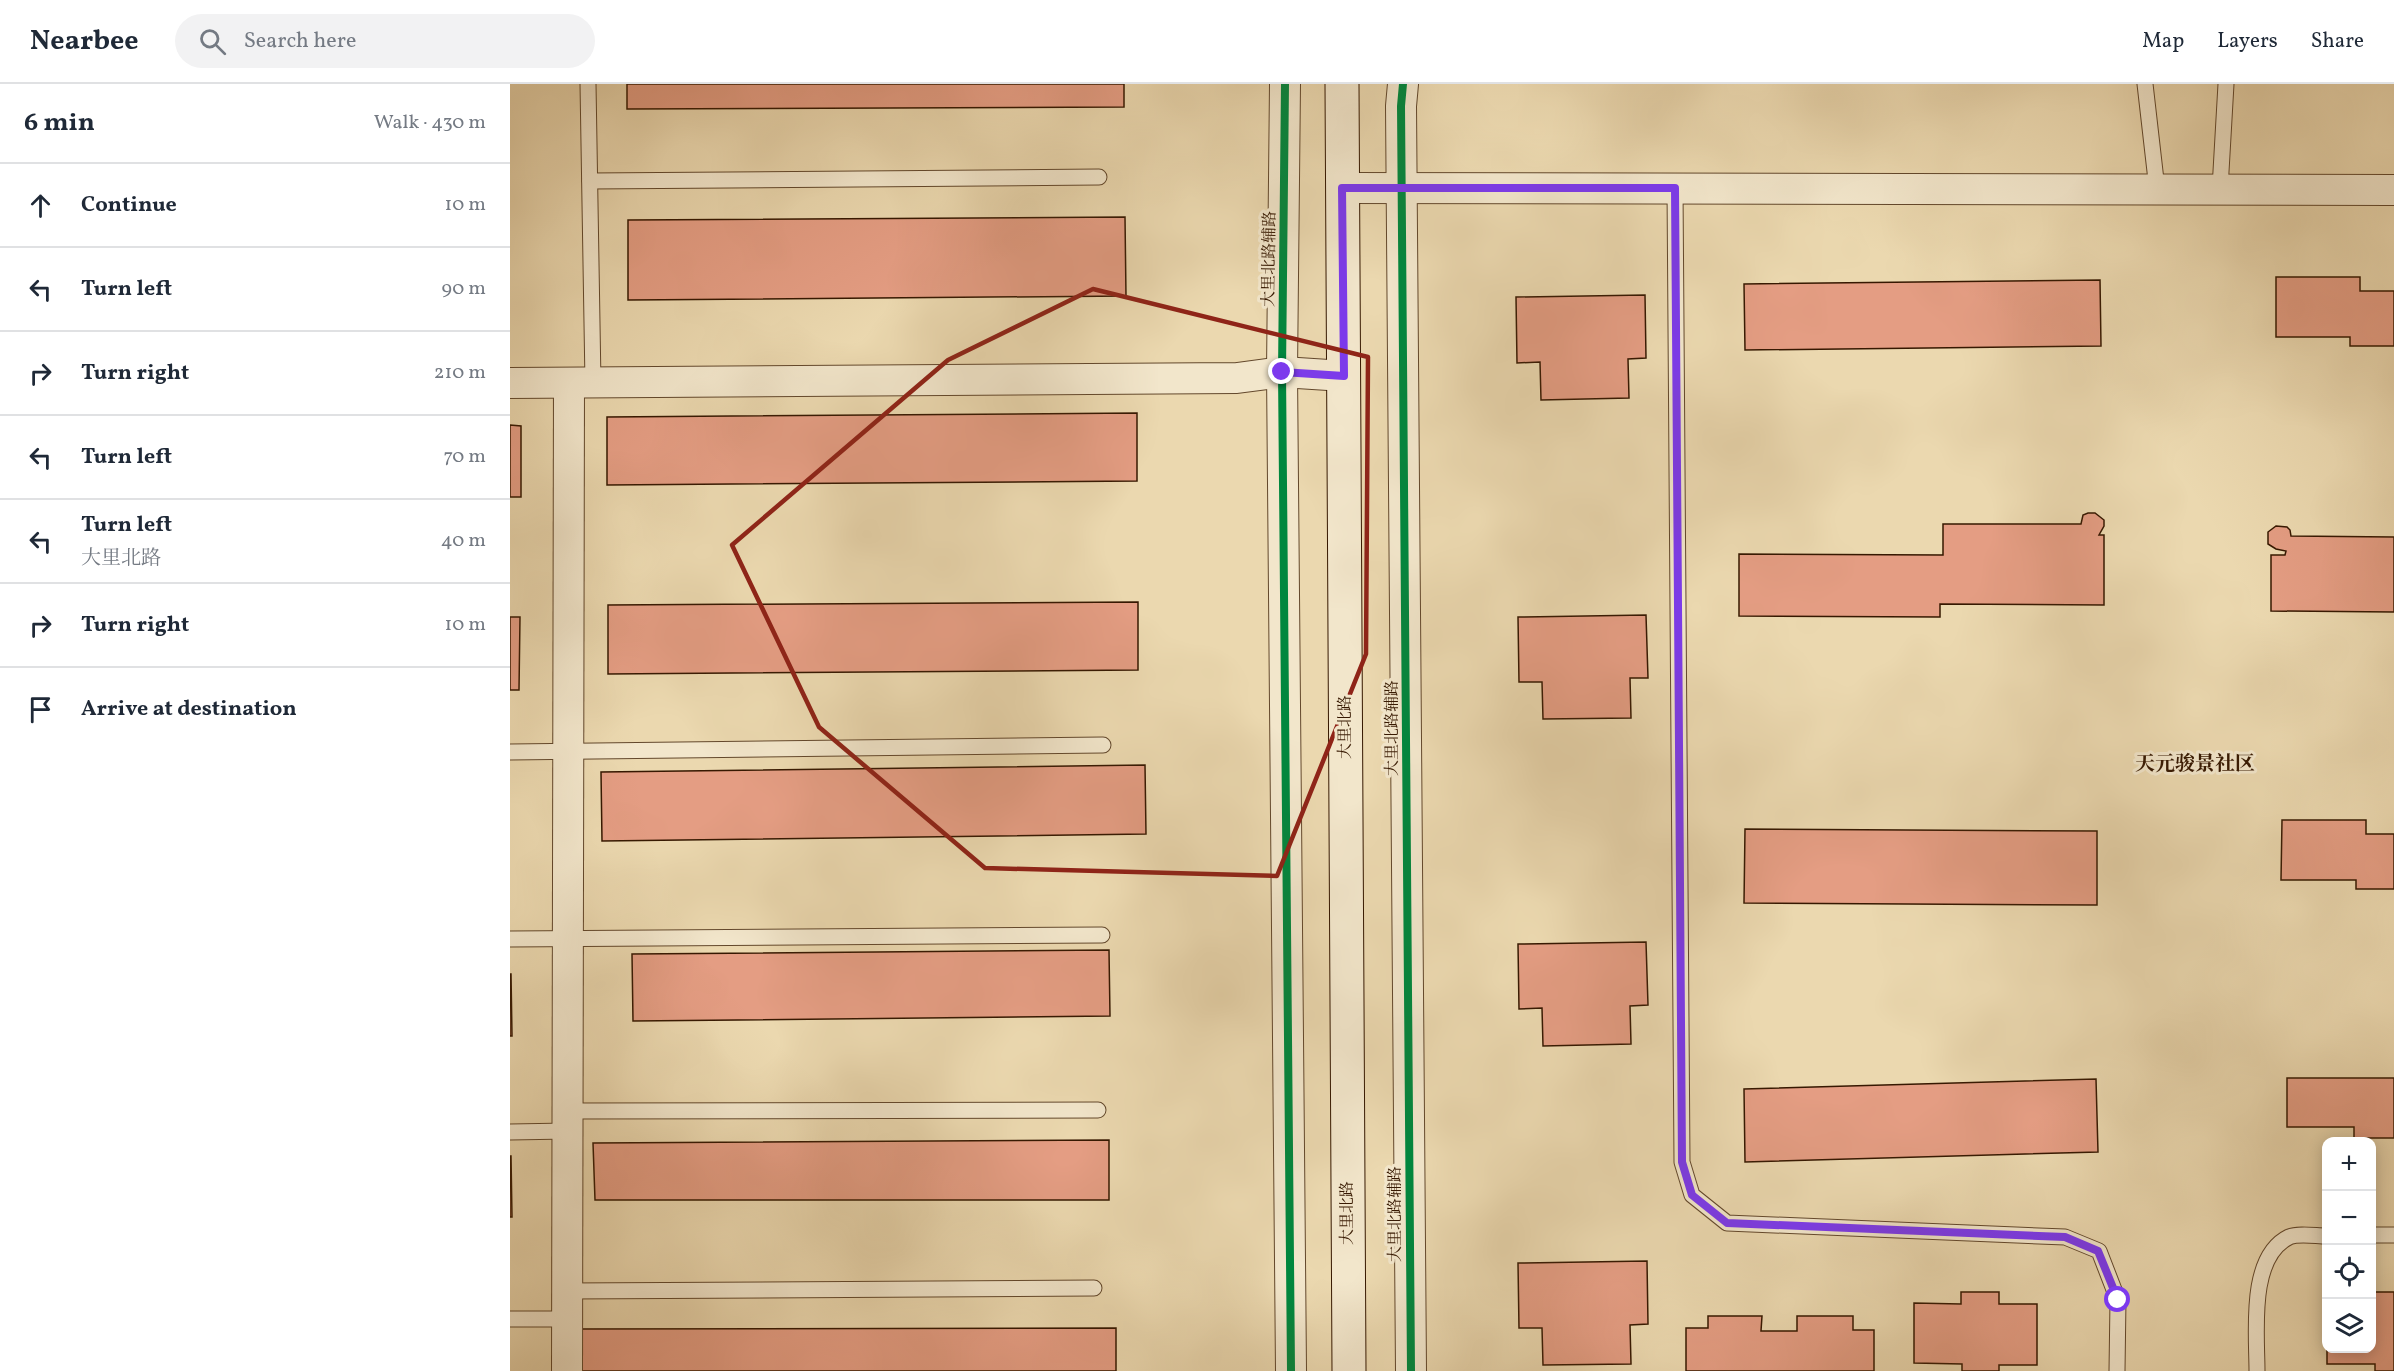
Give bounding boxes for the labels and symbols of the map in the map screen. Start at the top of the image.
street label: 大里北路辅路 [1258,211,1282,307]
route end [1268,358,1294,384]
street label: 大里北路辅路 [1382,680,1404,776]
street label: 大里北路 [1335,695,1357,759]
district label: 天元骏景社区 [2135,751,2255,779]
street label: 大里北路辅路 [1385,1166,1407,1262]
street label: 大里北路 [1337,1181,1359,1245]
route start [2104,1286,2130,1312]

